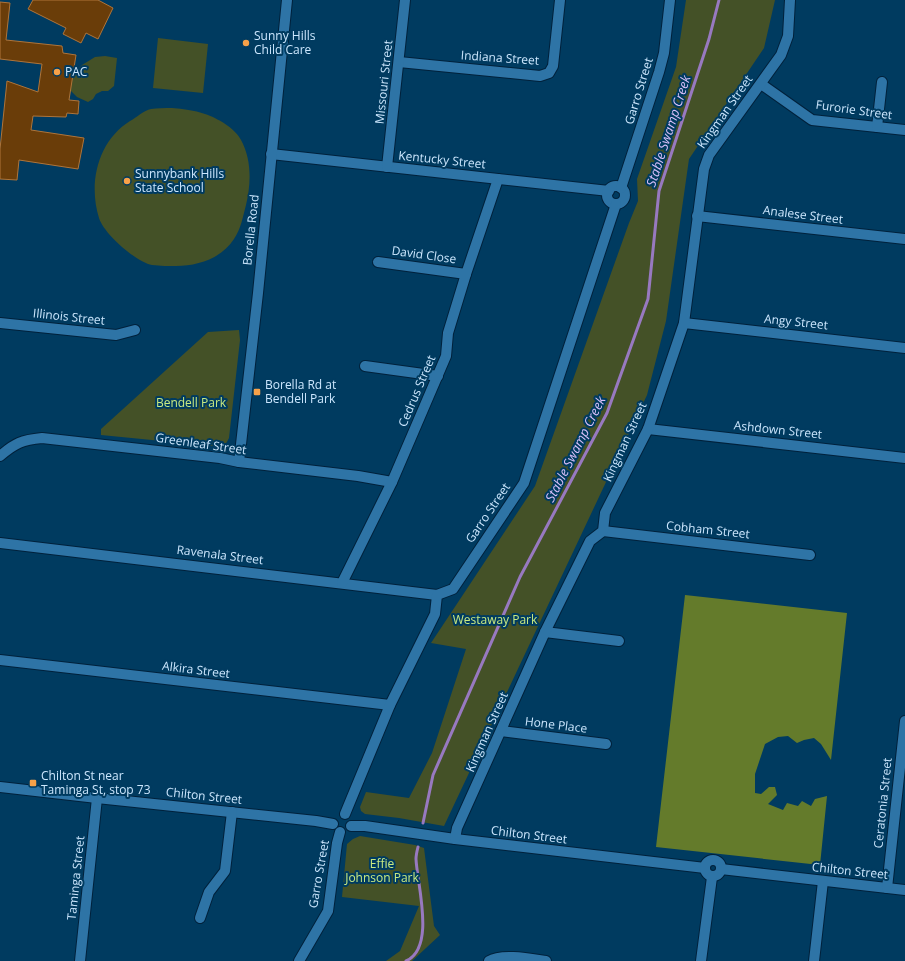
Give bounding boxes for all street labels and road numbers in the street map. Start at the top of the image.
street label: Missouri Street [371,39,396,125]
street label: Indiana Street [460,46,540,69]
street label: Garro Street [620,55,657,126]
street label: Kingman Street [693,72,756,152]
street label: Furorie Street [815,96,893,123]
street label: Kentucky Street [398,146,487,173]
street label: Borella Road [238,194,263,266]
street label: Analese Street [762,201,844,228]
street label: David Close [391,242,458,267]
street label: Illinois Street [32,304,106,329]
street label: Angy Street [763,310,829,333]
street label: Cedrus Street [394,352,439,429]
street label: Kingman Street [599,399,650,484]
street label: Ashdown Street [733,416,823,443]
street label: Greenleaf Street [155,429,248,458]
street label: Garro Street [461,479,514,546]
street label: Cobham Street [665,517,751,542]
street label: Ravenala Street [176,541,264,568]
street label: Alkira Street [161,657,231,682]
street label: Kingman Street [461,689,512,775]
street label: Hone Place [524,712,588,737]
street label: Ceratonia Street [869,757,896,849]
street label: Chilton Street [165,783,243,808]
street label: Chilton Street [490,821,568,848]
street label: Taminga Street [63,835,88,921]
street label: Garro Street [304,838,333,909]
street label: Chilton Street [811,858,889,883]

